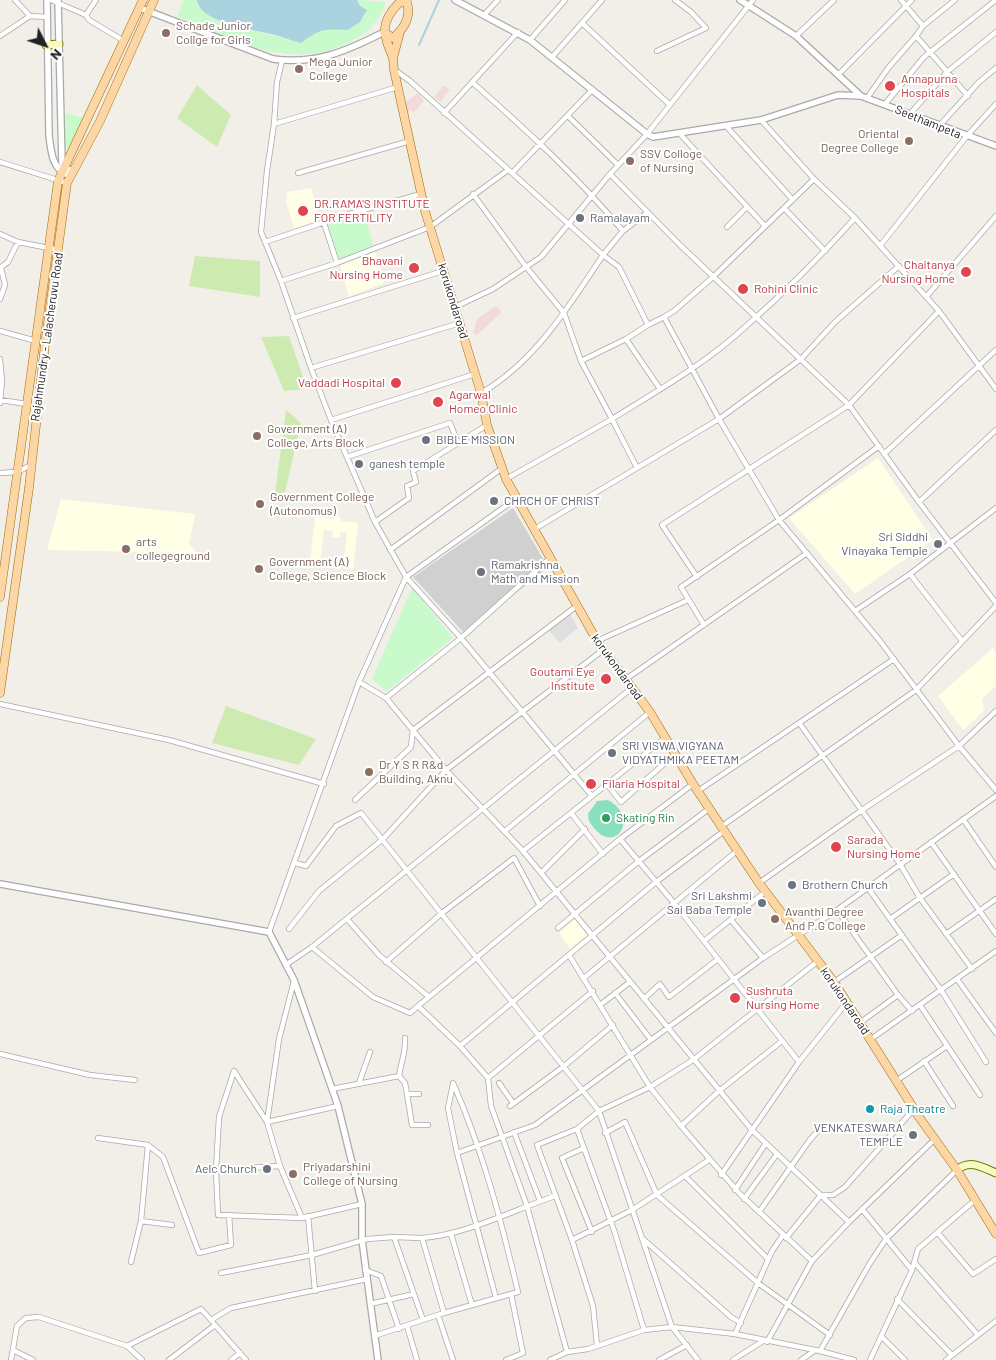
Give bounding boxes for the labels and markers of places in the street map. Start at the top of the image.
place label: Schade Junior Collge for Girls [176,19,251,47]
marker: Schade Junior Collge for Girls [160,27,172,39]
place label: Mega Junior College [309,55,373,83]
marker: Mega Junior College [293,63,305,75]
place label: Annapurna Hospitals [901,72,957,100]
marker: Annapurna Hospitals [883,79,897,93]
place label: Oriental Degree College [821,127,899,155]
marker: Oriental Degree College [903,135,915,147]
place label: SSV Colloge of Nursing [640,147,702,175]
marker: SSV Colloge of Nursing [624,155,636,167]
place label: DR.RAMA'S INSTITUTE FOR FERTILITY [314,197,430,225]
marker: DR.RAMA'S INSTITUTE FOR FERTILITY [296,204,310,218]
place label: Ramalayam [590,211,650,225]
marker: Ramalayam [574,212,586,224]
place label: Bhavani Nursing Home [329,254,403,282]
place label: Chaitanya Nursing Home [881,258,955,286]
marker: Bhavani Nursing Home [407,261,421,275]
marker: Chaitanya Nursing Home [959,265,973,279]
marker: Rohini Clinic [736,282,750,296]
place label: Rohini Clinic [754,282,818,296]
place label: Vaddadi Hospital [298,376,385,390]
marker: Vaddadi Hospital [389,376,403,390]
place label: Agarwal Homeo Clinic [449,388,517,416]
marker: Agarwal Homeo Clinic [431,395,445,409]
place label: Government (A) College, Arts Block [267,422,364,450]
marker: Government (A) College, Arts Block [251,430,263,442]
place label: BIBLE MISSION [436,433,515,447]
marker: BIBLE MISSION [420,434,432,446]
place label: ganesh temple [369,457,445,471]
marker: ganesh temple [353,458,365,470]
place label: Government College (Autonomus) [270,490,374,518]
place label: CHRCH OF CHRIST [504,494,600,508]
marker: CHRCH OF CHRIST [488,495,500,507]
marker: Government College (Autonomus) [254,498,266,510]
place label: Sri Siddhi Vinayaka Temple [841,530,928,558]
place label: arts collegeground [136,535,210,563]
marker: Sri Siddhi Vinayaka Temple [932,538,944,550]
marker: arts collegeground [120,543,132,555]
place label: Government (A) College, Science Block [269,555,386,583]
place label: Ramakrishna Math and Mission [491,558,579,586]
marker: Government (A) College, Science Block [253,563,265,575]
marker: Ramakrishna Math and Mission [475,566,487,578]
place label: Goutami Eye Institute [530,665,595,693]
marker: Goutami Eye Institute [599,672,613,686]
place label: SRI VISWA VIGYANA VIDYATHMIKA PEETAM [622,739,739,767]
marker: SRI VISWA VIGYANA VIDYATHMIKA PEETAM [606,747,618,759]
place label: Dr Y S R R&d Building, Aknu [379,758,453,786]
marker: Dr Y S R R&d Building, Aknu [363,766,375,778]
marker: Filaria Hospital [584,777,598,791]
place label: Filaria Hospital [602,777,680,791]
place label: Skating Rin [616,811,675,825]
marker: Skating Rin [600,812,612,824]
place label: Sarada Nursing Home [847,833,921,861]
marker: Sarada Nursing Home [829,840,843,854]
place label: Brothern Church [802,878,888,892]
marker: Brothern Church [786,879,798,891]
place label: Sri Lakshmi Sai Baba Temple [667,889,752,917]
marker: Sri Lakshmi Sai Baba Temple [756,897,768,909]
place label: Avanthi Degree And P.G College [785,905,866,933]
marker: Avanthi Degree And P.G College [769,913,781,925]
place label: Sushruta Nursing Home [746,984,820,1012]
marker: Sushruta Nursing Home [728,991,742,1005]
place label: Raja Theatre [880,1102,946,1116]
marker: Raja Theatre [864,1103,876,1115]
place label: VENKATESWARA TEMPLE [814,1121,903,1149]
marker: VENKATESWARA TEMPLE [907,1129,919,1141]
place label: Priyadarshini College of Nursing [303,1160,398,1188]
place label: Aelc Church [195,1162,257,1176]
marker: Aelc Church [261,1163,273,1175]
marker: Priyadarshini College of Nursing [287,1168,299,1180]

